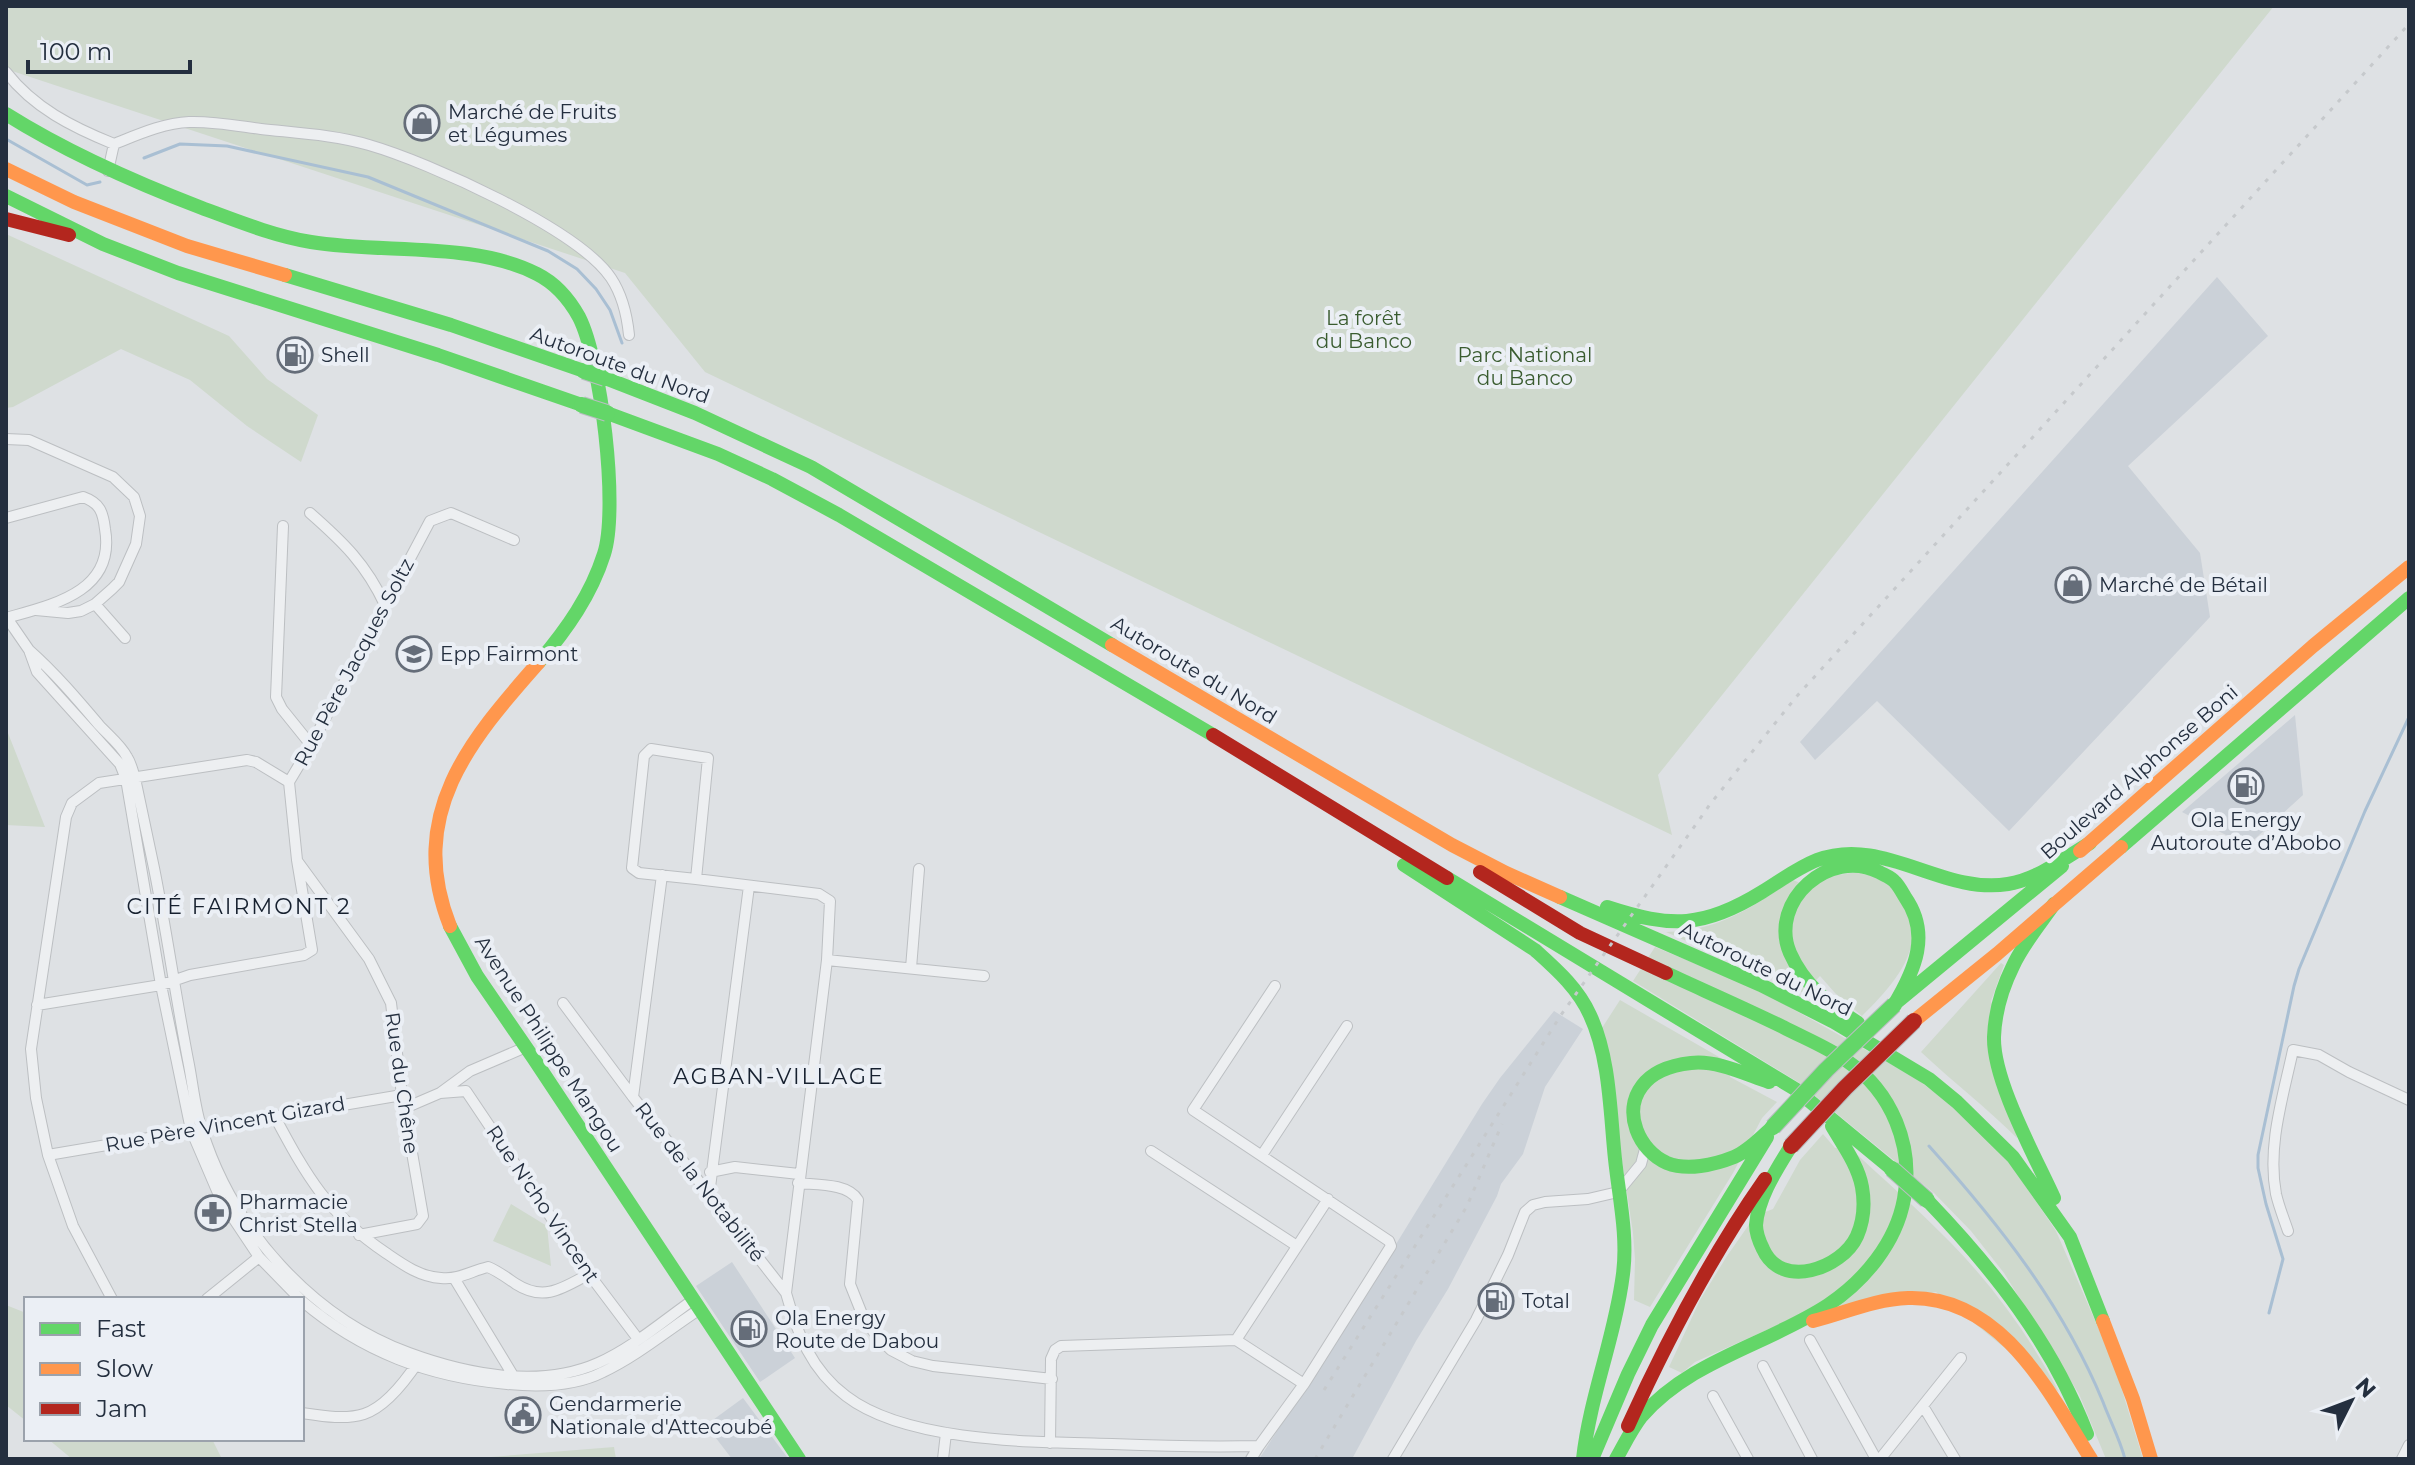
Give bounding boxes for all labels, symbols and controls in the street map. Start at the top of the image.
scale bar [28,24,190,74]
text: 100 m [40,37,112,66]
place label: Marché de Fruits et Légumes [448,100,617,147]
shop icon: Marché de Fruits et Légumes [403,104,441,142]
park label: La forêt du Banco [1316,306,1412,353]
street label: Autoroute du Nord [527,321,713,409]
fuel station icon: Shell [276,336,314,374]
place label: Shell [321,343,370,367]
park label: Parc National du Banco [1458,343,1592,390]
street label: Rue Père Jacques Soltz [289,554,419,770]
shop icon: Marché de Bétail [2054,566,2092,604]
place label: Marché de Bétail [2099,573,2268,597]
street label: Autoroute du Nord [1107,611,1281,729]
school or university icon: Epp Fairmont [395,635,433,673]
place label: Epp Fairmont [440,642,578,666]
street label: Boulevard Alphonse Boni [2035,680,2243,864]
fuel station icon: Ola Energy Autoroute d’Abobo [2227,767,2265,805]
place label: Ola Energy Autoroute d’Abobo [2151,808,2341,855]
district label: CITÉ FAIRMONT 2 [126,893,352,920]
street label: Autoroute du Nord [1676,917,1856,1021]
street label: Avenue Philippe Mangou [470,931,628,1157]
street label: Rue du Chêne [380,1011,424,1155]
district label: AGBAN-VILLAGE [673,1063,885,1090]
street label: Rue Père Vincent Gizard [103,1091,347,1157]
street label: Rue de la Notabilité [630,1097,770,1267]
street label: Rue N'cho Vincent [481,1121,605,1287]
place label: Pharmacie Christ Stella [239,1190,358,1237]
pharmacy icon: Pharmacie Christ Stella [194,1194,232,1232]
fuel station icon: Total [1477,1282,1515,1320]
place label: Total [1522,1289,1570,1313]
legend [24,1297,304,1441]
place label: Ola Energy Route de Dabou [775,1306,939,1353]
fuel station icon: Ola Energy Route de Dabou [730,1310,768,1348]
text: Fast [96,1314,147,1343]
text: Slow [96,1354,153,1383]
north arrow [2311,1361,2391,1441]
text: N [2350,1372,2381,1404]
place label: Gendarmerie Nationale d'Attecoubé [549,1392,772,1439]
text: Jam [95,1394,148,1423]
public building icon: Gendarmerie Nationale d'Attecoubé [504,1396,542,1434]

